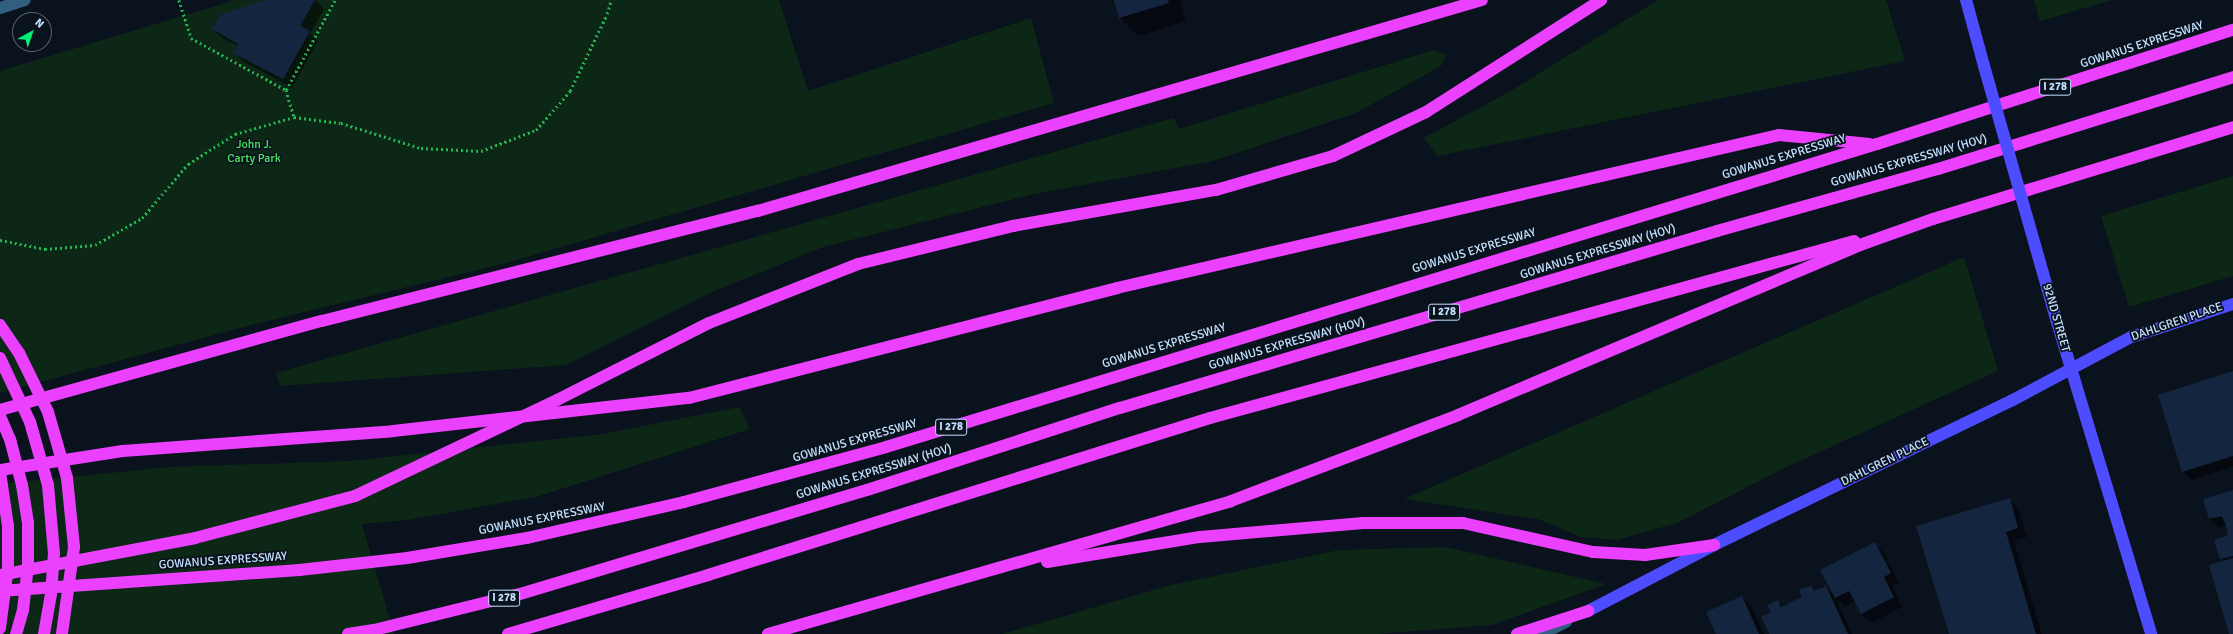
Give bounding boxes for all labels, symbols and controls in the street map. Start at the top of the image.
north arrow [12,12,52,52]
text: N [32,16,47,31]
street label: GOWANUS EXPRESSWAY [2079,18,2205,72]
road number: I 278 [2039,78,2071,96]
street label: GOWANUS EXPRESSWAY [1720,131,1848,183]
street label: GOWANUS EXPRESSWAY (HOV) [1829,132,1989,190]
park label: John J. Carty Park [227,138,281,166]
street label: GOWANUS EXPRESSWAY (HOV) [1518,221,1678,283]
street label: GOWANUS EXPRESSWAY [1410,225,1538,277]
street label: 92ND STREET [2039,282,2073,354]
street label: DAHLGREN PLACE [2129,300,2225,344]
road number: I 278 [1428,303,1460,321]
street label: GOWANUS EXPRESSWAY (HOV) [1207,315,1367,373]
street label: GOWANUS EXPRESSWAY [1100,320,1228,372]
street label: GOWANUS EXPRESSWAY [791,416,919,466]
road number: I 278 [935,418,967,436]
street label: DAHLGREN PLACE [1839,435,1931,489]
street label: GOWANUS EXPRESSWAY (HOV) [794,441,954,503]
street label: GOWANUS EXPRESSWAY [478,500,606,538]
street label: GOWANUS EXPRESSWAY [158,549,288,573]
road number: I 278 [488,589,520,607]

